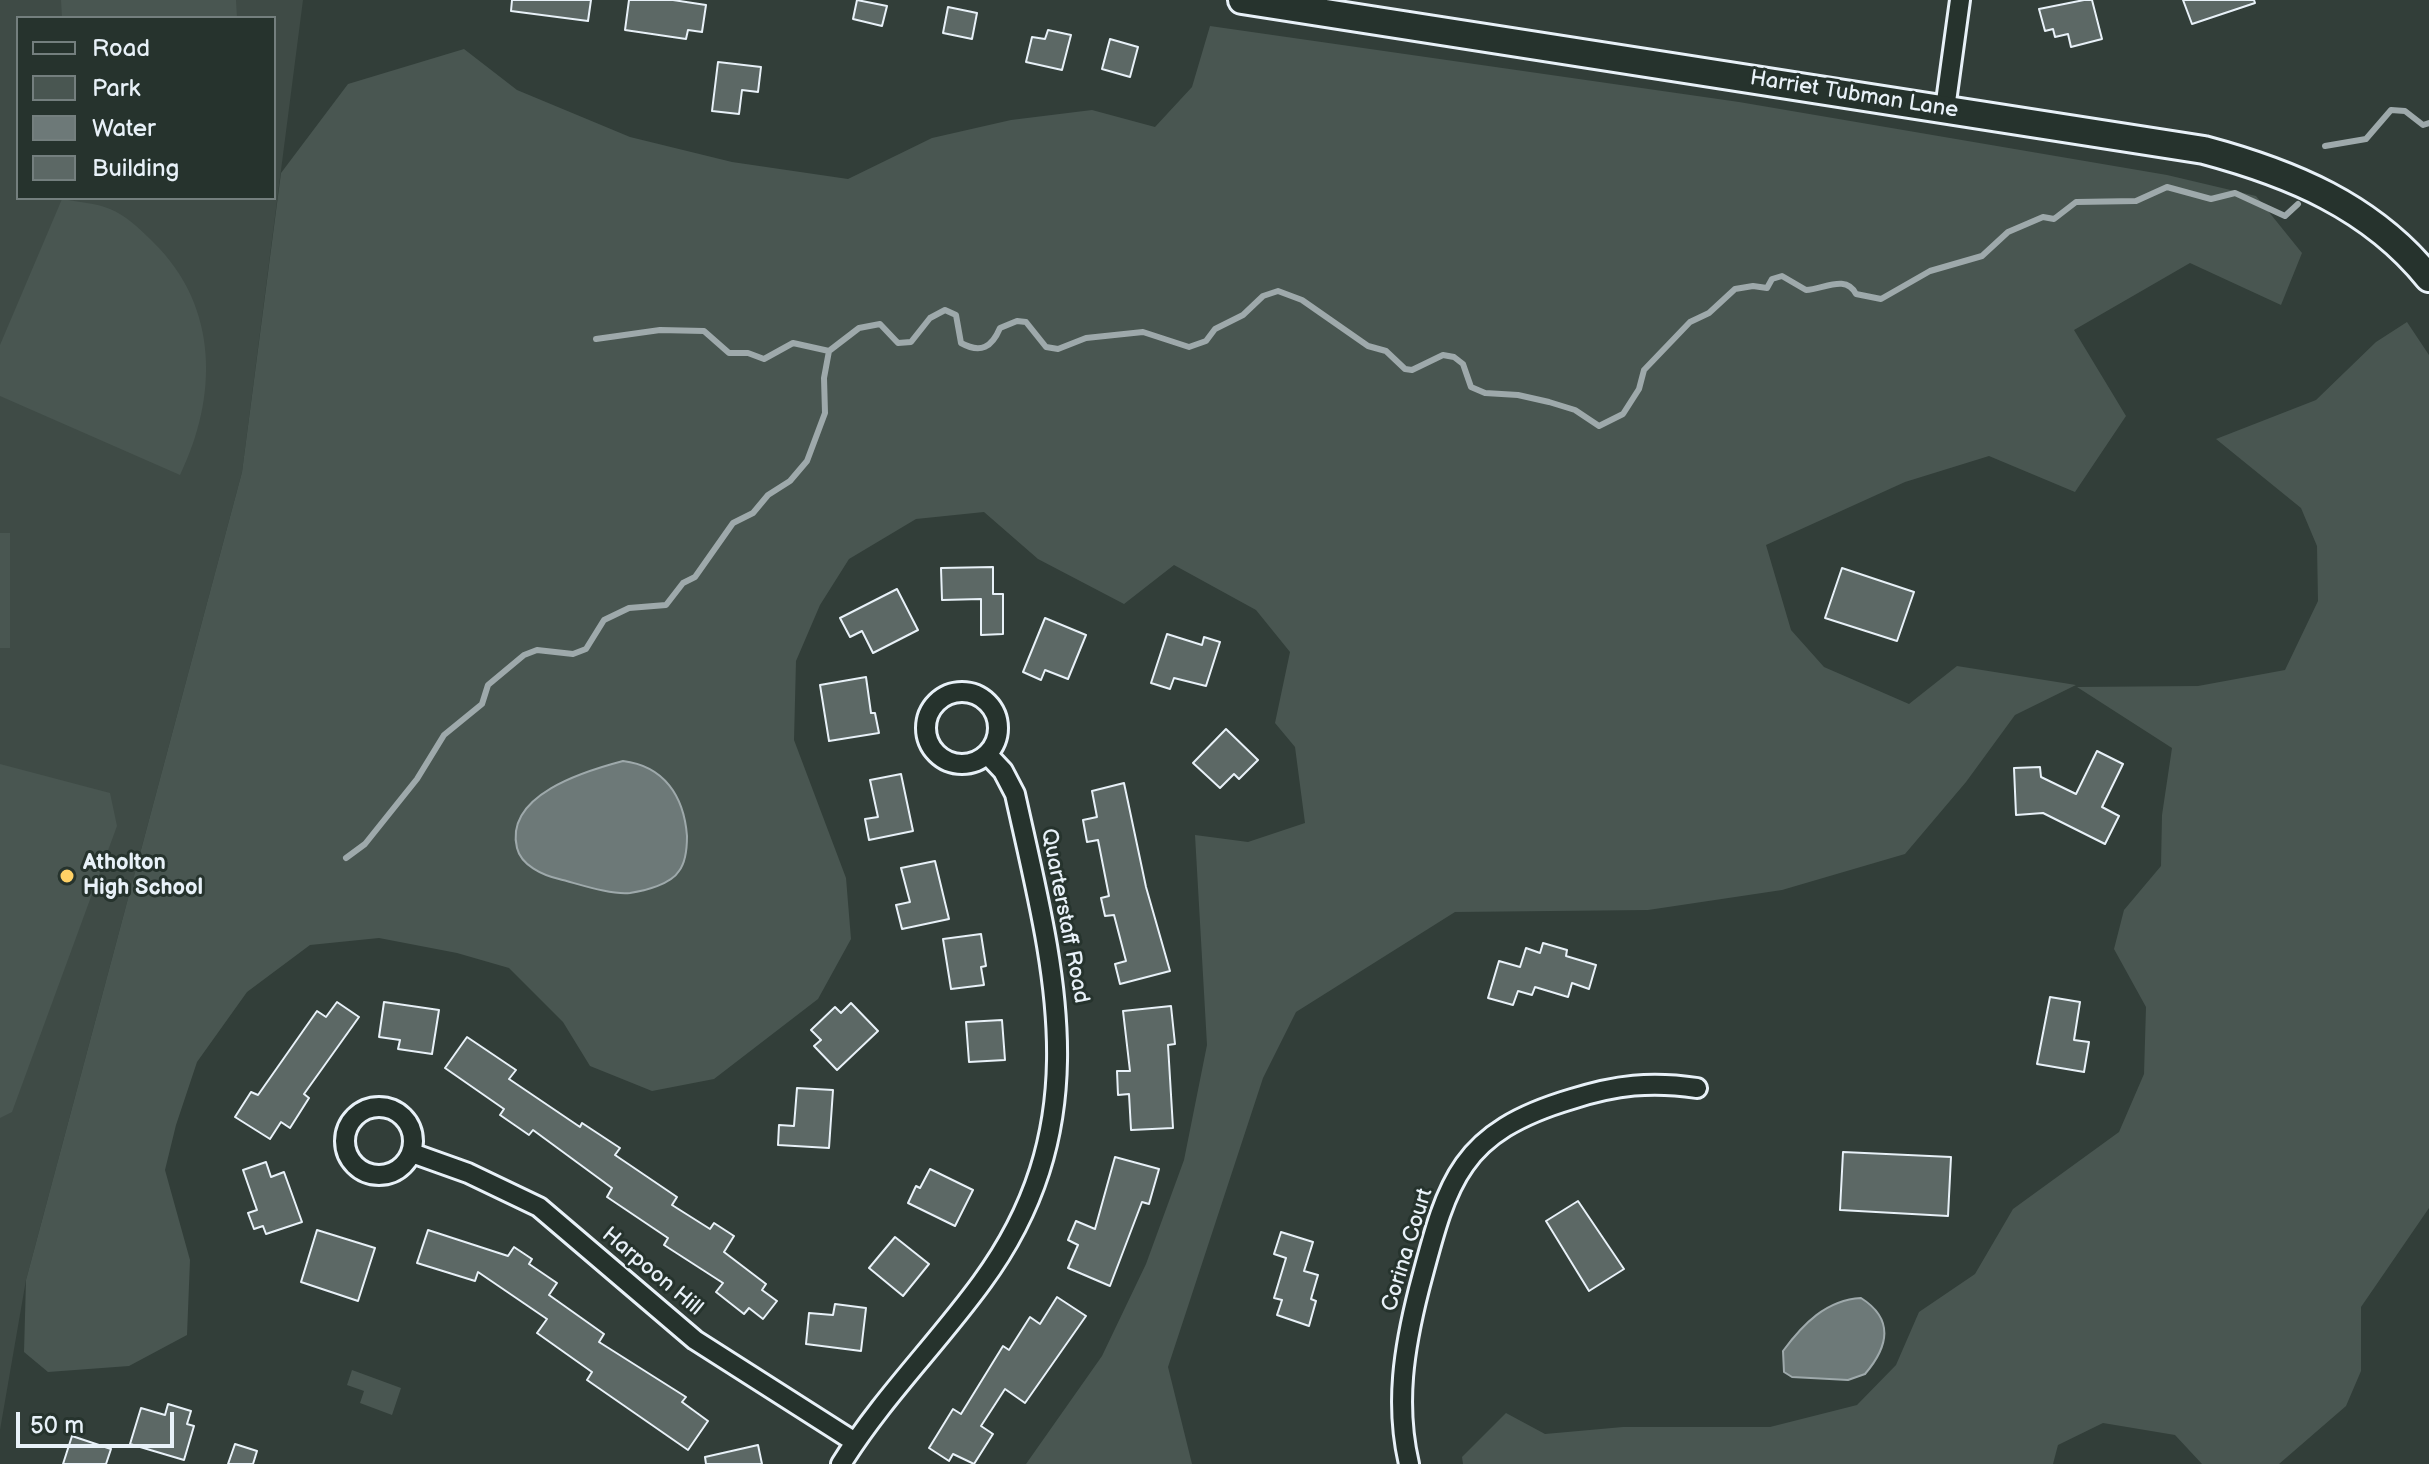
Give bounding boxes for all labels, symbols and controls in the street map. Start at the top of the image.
legend [16,16,276,200]
text: Road [92,34,150,63]
street label: Harriet Tubman Lane [1748,66,1960,124]
text: Park [92,74,140,103]
text: Water [92,114,156,143]
text: Building [92,154,179,183]
street label: Quarterstaff Road [1034,826,1094,1006]
place label: Atholton High School [83,850,203,902]
marker: Atholton High School [58,867,76,885]
street label: Corina Court [1377,1185,1439,1315]
street label: Harpoon Hill [596,1222,708,1322]
scale bar [20,1396,178,1446]
text: 50 m [30,1411,84,1440]

